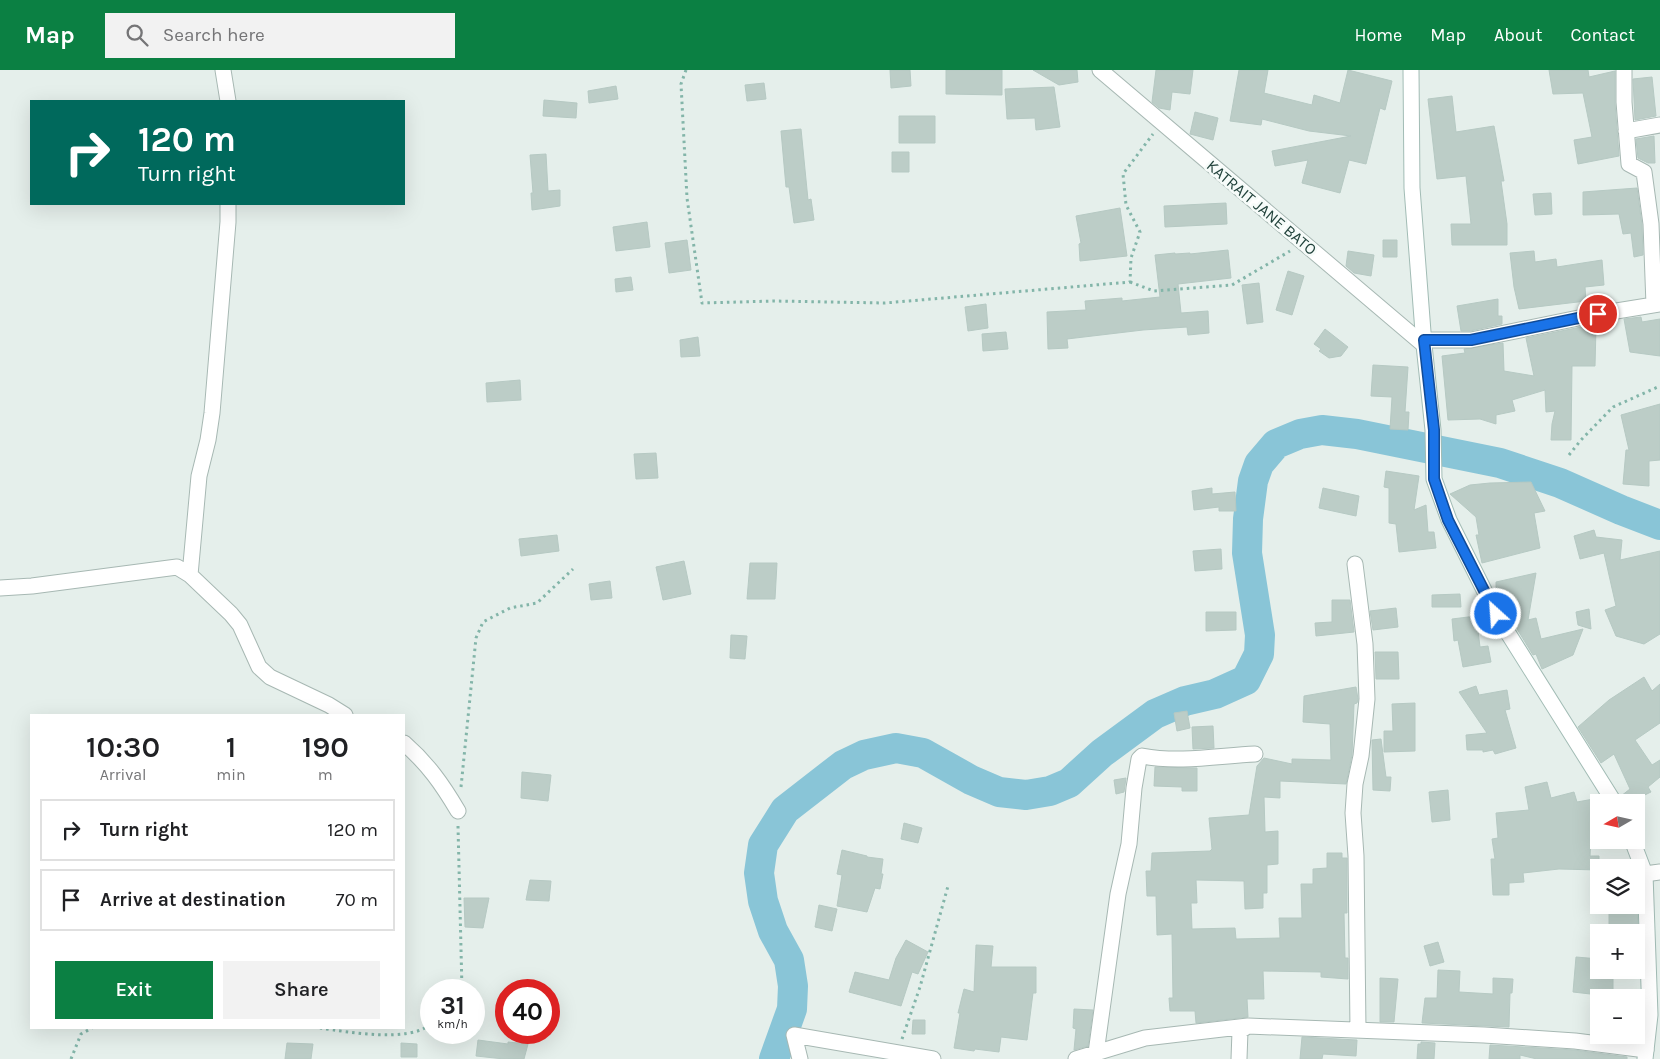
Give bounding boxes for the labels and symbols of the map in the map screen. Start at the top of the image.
street label: KATRAIT JANE BATO [1203,156,1321,259]
pin [1577,293,1619,335]
position arrow [1469,587,1521,639]
north arrow [1590,794,1645,849]
speed limit sign: 40 [495,979,560,1044]

